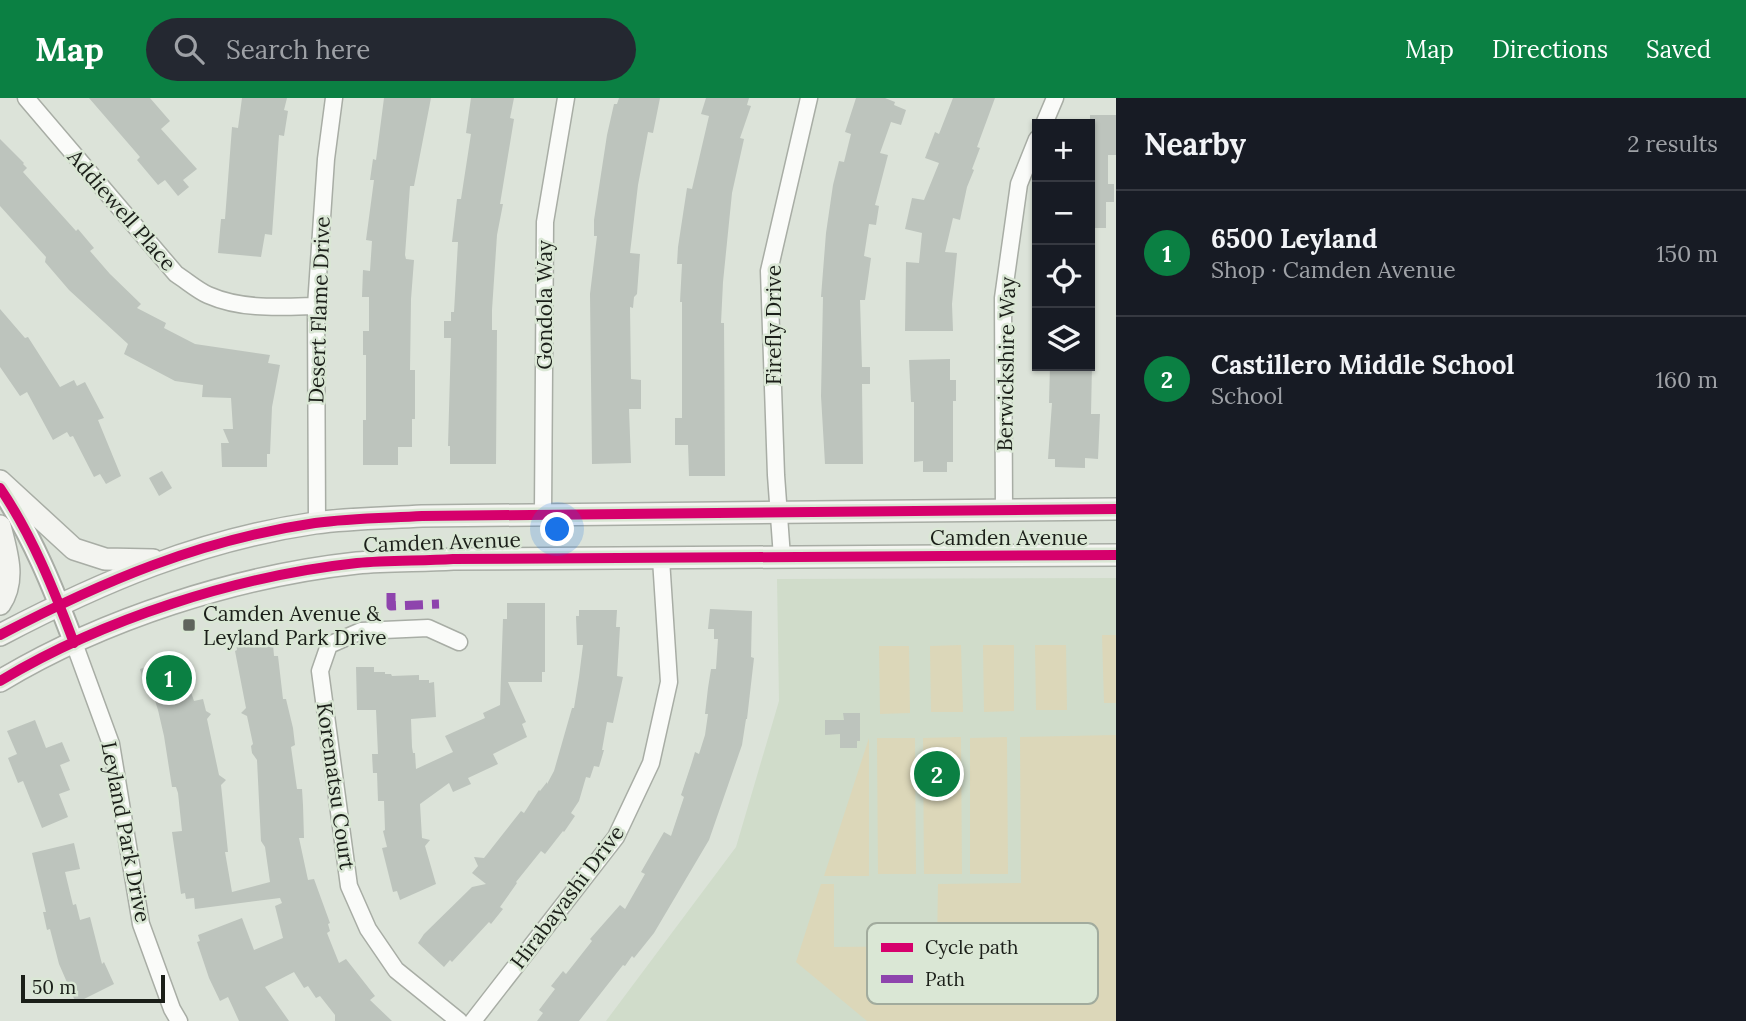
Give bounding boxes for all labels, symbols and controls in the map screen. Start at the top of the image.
search box [146,18,636,81]
text: Map [35,28,104,70]
icon: search [170,30,208,68]
text: Search here [226,33,370,66]
text: Map [1405,34,1454,65]
text: Directions [1492,34,1608,65]
text: Saved [1646,34,1711,65]
map controls [1032,119,1095,371]
button: + [1032,119,1095,182]
text: Nearby [1144,125,1246,163]
text: 2 results [1627,129,1718,158]
street label: Addiewell Place [61,143,182,276]
button: − [1032,182,1095,245]
street label: Desert Flame Drive [302,216,336,404]
text: 6500 Leyland [1211,222,1377,255]
text: 1 [1162,239,1172,268]
text: 150 m [1656,239,1718,268]
street label: Gondola Way [531,240,558,370]
button: locate [1032,245,1095,308]
text: Shop · Camden Avenue [1211,255,1456,284]
street label: Firefly Drive [760,265,787,385]
street label: Berwickshire Way [991,276,1021,452]
button: layers [1032,308,1095,371]
text: Castillero Middle School [1211,348,1514,381]
text: 2 [1161,365,1173,394]
text: 160 m [1655,365,1718,394]
text: School [1211,381,1283,410]
your location [540,512,574,546]
street label: Camden Avenue [930,524,1088,551]
street label: Camden Avenue [363,526,521,558]
place label: Camden Avenue & Leyland Park Drive [203,600,387,651]
marker: Camden Avenue & Leyland Park Drive [181,617,197,633]
pin: 1 [146,652,192,704]
street label: Korematsu Court [311,700,361,872]
street label: Leyland Park Drive [95,739,157,925]
pin: 2 [914,748,960,800]
street label: Hirabayashi Drive [504,820,630,974]
legend [867,923,1098,1004]
text: Cycle path [925,935,1018,959]
text: Path [925,967,965,991]
scale bar [21,972,164,1004]
text: 50 m [32,975,76,999]

